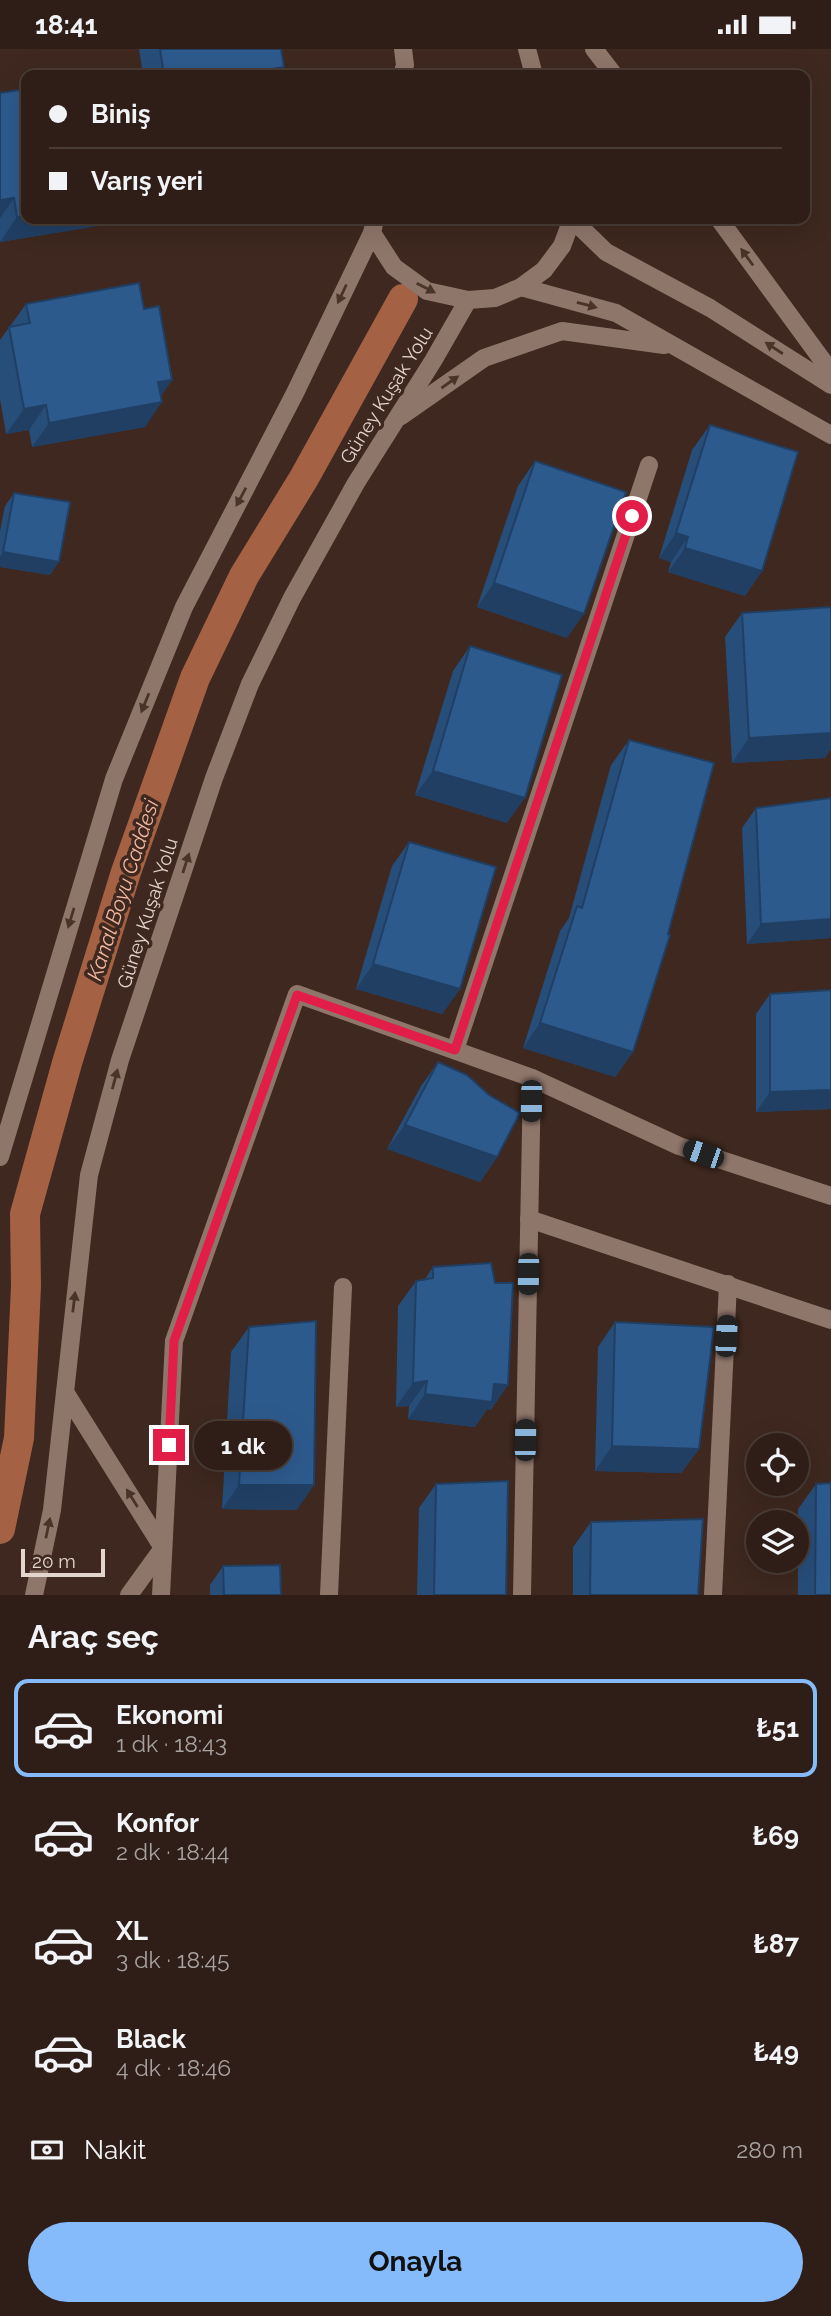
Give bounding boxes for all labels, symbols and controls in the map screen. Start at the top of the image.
text: 18:41 [35,10,98,40]
text: Biniş [91,99,151,129]
text: Varış yeri [91,166,203,196]
one-way arrow [740,248,754,266]
one-way arrow [416,281,436,293]
one-way arrow [336,284,348,304]
one-way arrow [577,301,598,311]
street label: Güney Kuşak Yolu [335,323,437,467]
one-way arrow [764,342,783,355]
one-way arrow [441,375,459,389]
one-way arrow [235,487,246,507]
route start [616,500,648,532]
one-way arrow [139,693,150,714]
water label: Kanal Boyu Caddesi [81,796,164,983]
street label: Güney Kuşak Yolu [112,835,182,991]
one-way arrow [181,852,192,873]
one-way arrow [66,908,76,929]
one-way arrow [110,1068,121,1090]
car [521,1080,542,1122]
car [680,1137,727,1171]
car [518,1253,539,1295]
one-way arrow [69,1291,80,1313]
car [715,1314,738,1358]
car [515,1419,536,1461]
callout: 1 dk [194,1421,292,1469]
route end [153,1429,185,1461]
text: 1 dk [221,1432,265,1459]
map controls [746,1433,809,1573]
button: locate [746,1433,809,1496]
one-way arrow [125,1489,138,1508]
button: layers [746,1510,809,1573]
one-way arrow [43,1517,54,1539]
scale bar [21,1546,105,1578]
text: 20 m [32,1550,76,1572]
text: Araç seç [28,1618,159,1655]
icon: car [32,1697,95,1760]
text: Ekonomi [116,1700,224,1730]
text: ₺51 [756,1713,799,1743]
text: 1 dk · 18:43 [116,1730,227,1757]
icon: car [32,1805,95,1868]
text: Konfor [116,1808,199,1838]
text: ₺69 [752,1821,799,1851]
text: 2 dk · 18:44 [116,1838,229,1865]
icon: car [32,1913,95,1976]
text: XL [116,1916,148,1946]
text: ₺87 [753,1929,799,1959]
text: 3 dk · 18:45 [116,1946,230,1973]
icon: car [32,2021,95,2084]
text: Black [116,2024,186,2054]
text: ₺49 [753,2037,799,2067]
text: 4 dk · 18:46 [116,2054,231,2081]
icon: cash [28,2131,66,2169]
text: Nakit [84,2135,146,2165]
text: 280 m [736,2136,803,2163]
button: Onayla [28,2222,803,2302]

